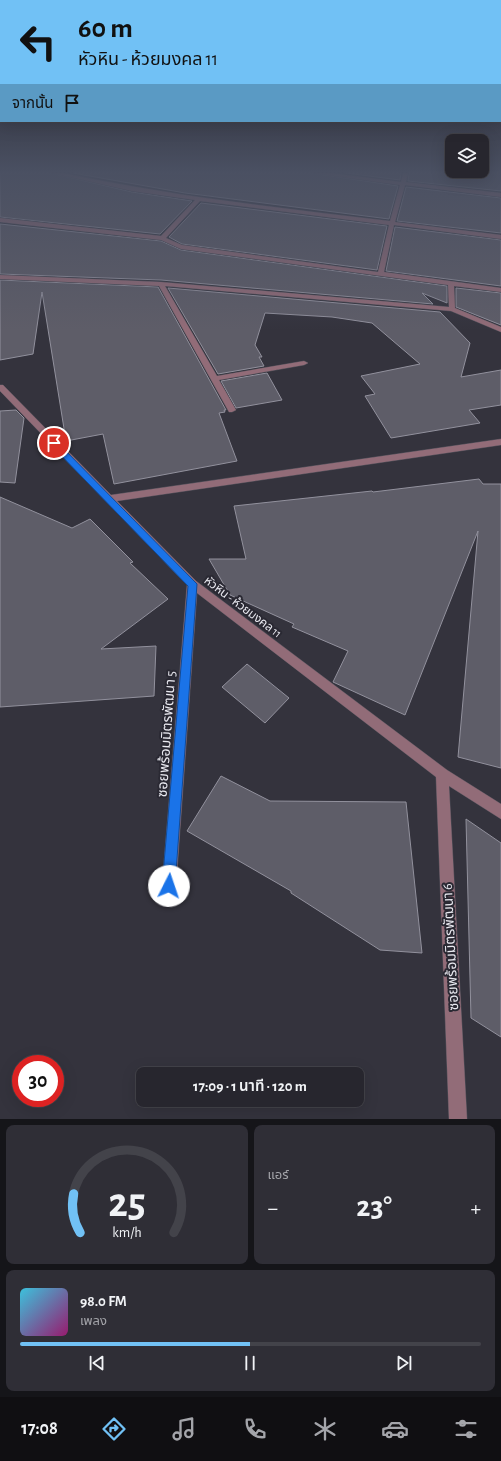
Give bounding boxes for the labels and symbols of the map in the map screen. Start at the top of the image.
pin [37,426,71,460]
street label: หัวหิน - ห้วยมงคล 11 [202,573,284,640]
street label: ซอยพร้อมมิตรพัฒนา 5 [155,670,178,798]
position arrow [148,865,190,907]
street label: ซอยพร้อมมิตรพัฒนา 6 [440,883,461,1011]
speed limit sign: 30 [12,1055,64,1107]

